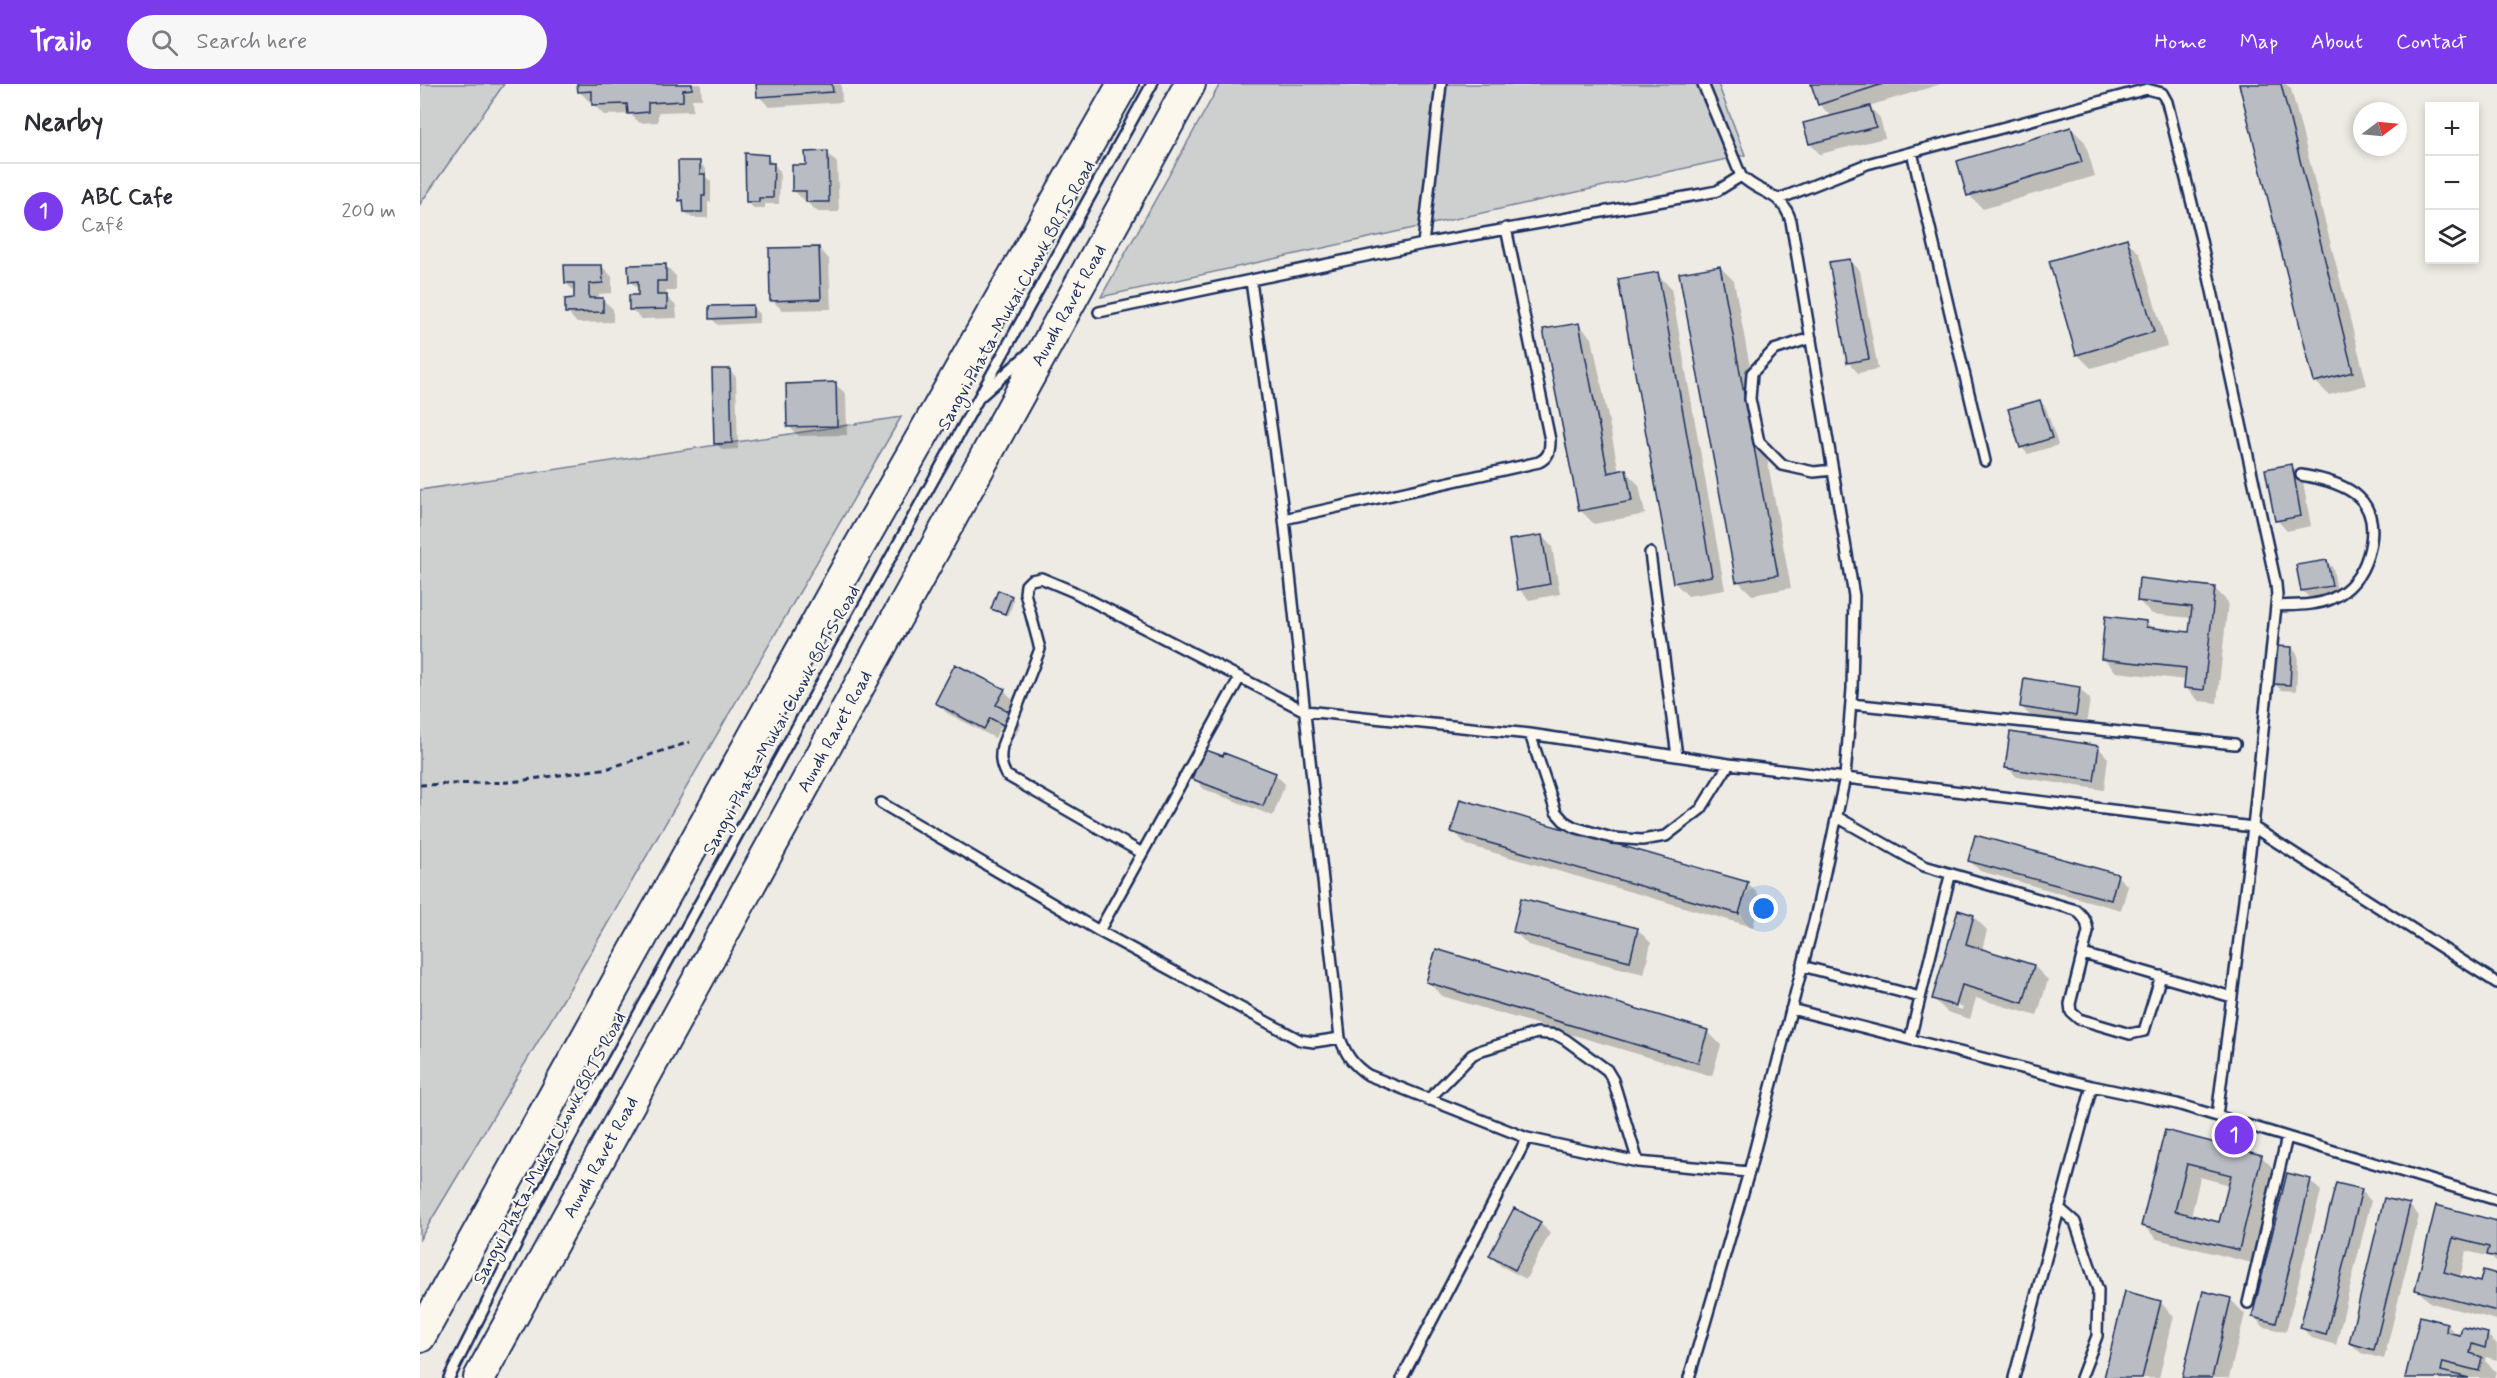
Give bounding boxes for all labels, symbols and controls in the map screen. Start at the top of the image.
search box [127,15,547,69]
text: Trailo [30,24,91,61]
icon: search [148,26,181,59]
text: Search here [196,28,307,56]
text: Home [2155,28,2207,56]
text: Map [2240,28,2278,56]
text: About [2311,28,2363,56]
text: Contact [2396,28,2467,56]
north arrow [2353,102,2407,156]
map controls [2425,102,2479,264]
button: + [2425,102,2479,156]
text: Nearby [24,106,103,140]
street label: Sangvi Phata-Mukai Chowk BRTS Road [932,156,1102,435]
button: − [2425,156,2479,210]
text: ABC Cafe [81,184,173,212]
text: 1 [39,198,48,225]
text: 200 m [341,198,396,225]
button: layers [2425,210,2479,264]
text: Café [81,212,123,239]
street label: Aundh Ravet Road [1026,241,1112,371]
street label: Sangvi Phata-Mukai Chowk BRTS Road [697,581,867,860]
street label: Aundh Ravet Road [792,667,878,797]
your location [1749,894,1778,923]
street label: Sangvi Phata-Mukai Chowk BRTS Road [468,1008,633,1289]
street label: Aundh Ravet Road [558,1093,644,1223]
pin: 1 [2214,1112,2254,1158]

